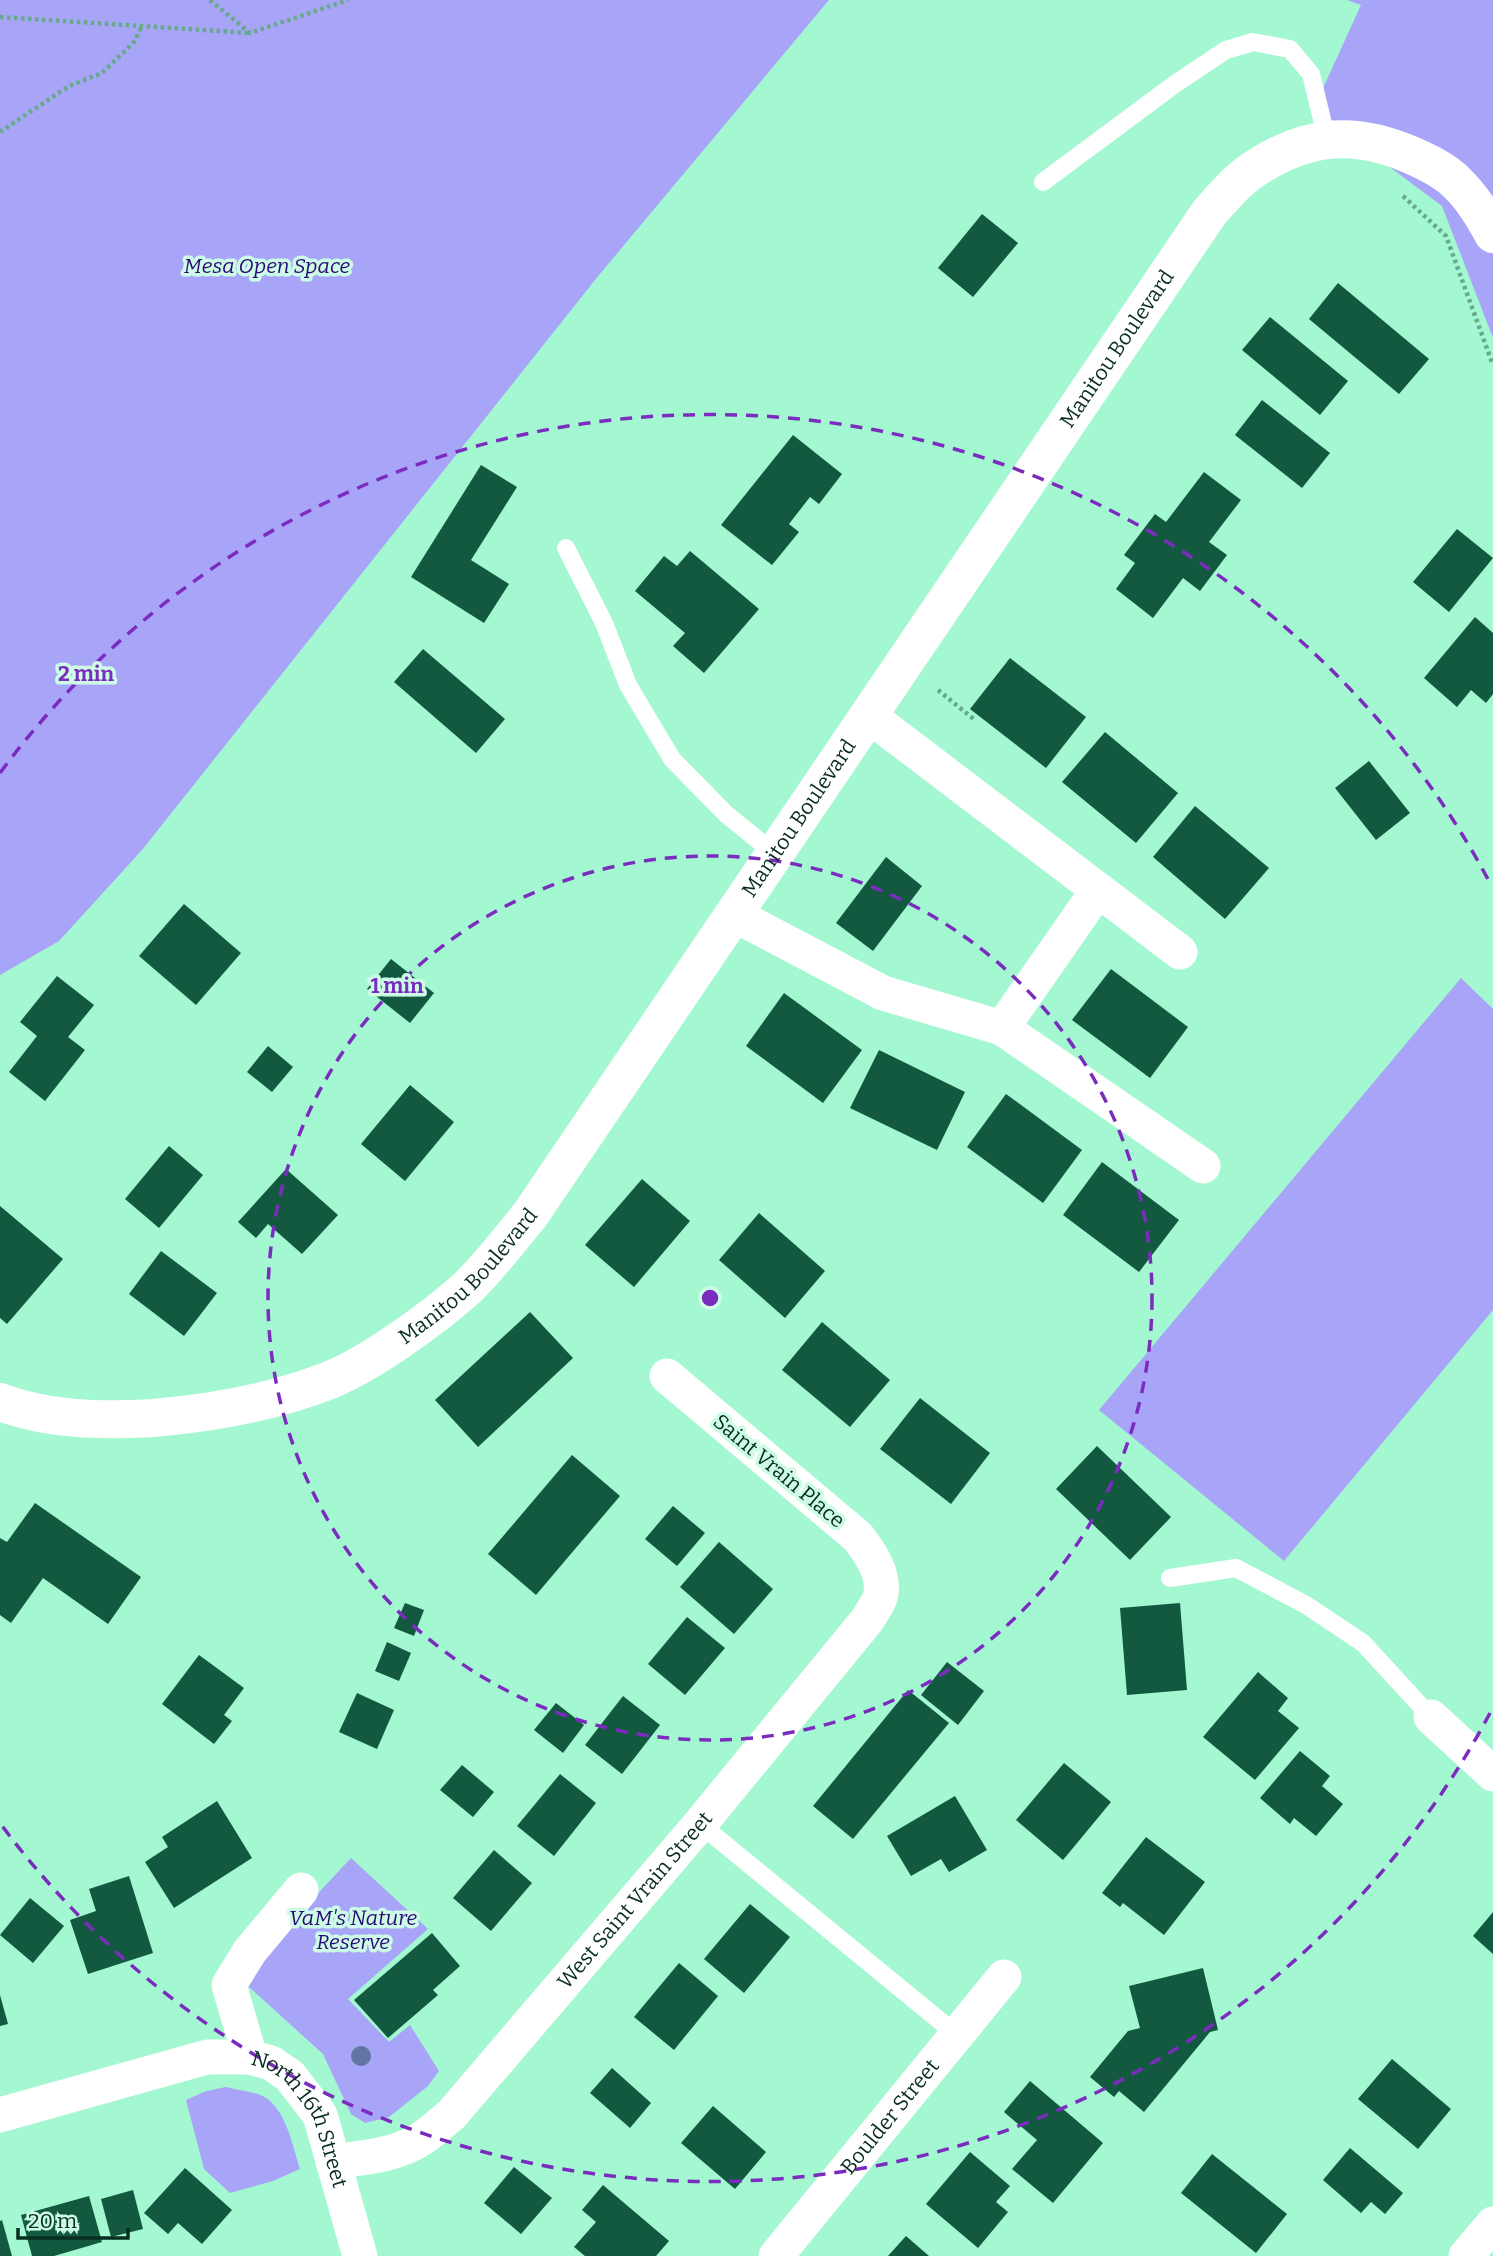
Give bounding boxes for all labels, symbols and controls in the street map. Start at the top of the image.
park label: Mesa Open Space [184,253,351,279]
street label: Manitou Boulevard [1054,265,1180,433]
text: 2 min [58,661,114,687]
street label: Manitou Boulevard [736,734,862,902]
text: 1 min [370,973,424,999]
street label: Manitou Boulevard [393,1203,543,1350]
centre of rings [698,1286,722,1310]
street label: Saint Vrain Place [708,1408,850,1534]
street label: West Saint Vrain Street [552,1806,718,1994]
park label: VaM's Nature Reserve [289,1905,418,1955]
street label: North 16th Street [248,2045,353,2191]
street label: Boulder Street [835,2053,945,2180]
scale bar [18,2196,128,2240]
text: 20 m [28,2208,77,2234]

